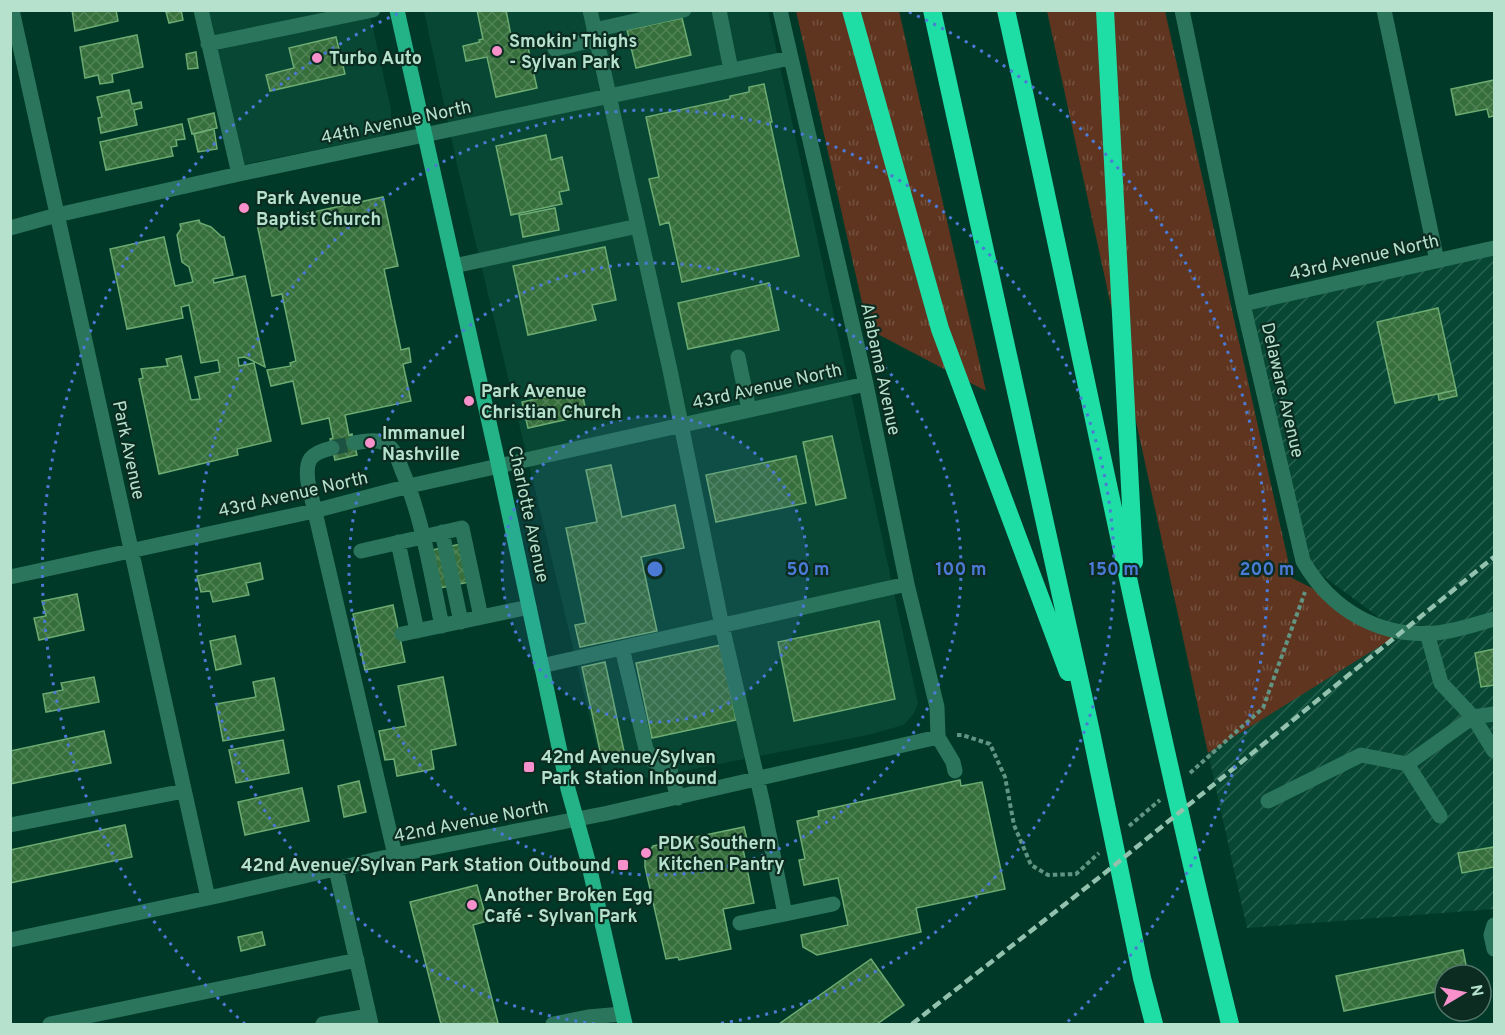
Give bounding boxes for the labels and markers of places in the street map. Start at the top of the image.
place label: Smokin' Thighs - Sylvan Park [509,31,637,75]
marker: Smokin' Thighs - Sylvan Park [490,44,504,58]
place label: Turbo Auto [329,48,422,71]
marker: Turbo Auto [310,51,324,65]
place label: Park Avenue Baptist Church [256,188,381,232]
marker: Park Avenue Baptist Church [237,201,251,215]
place label: Park Avenue Christian Church [481,381,622,425]
marker: Park Avenue Christian Church [462,394,476,408]
place label: Immanuel Nashville [382,423,466,467]
marker: Immanuel Nashville [363,436,377,450]
centre of rings [645,559,665,579]
place label: 42nd Avenue/Sylvan Park Station Inbound [541,747,717,791]
marker: 42nd Avenue/Sylvan Park Station Inbound [522,760,536,774]
place label: PDK Southern Kitchen Pantry [658,833,784,877]
marker: PDK Southern Kitchen Pantry [639,846,653,860]
place label: 42nd Avenue/Sylvan Park Station Outbound [241,855,611,878]
marker: 42nd Avenue/Sylvan Park Station Outbound [616,858,630,872]
place label: Another Broken Egg Café - Sylvan Park [484,885,653,929]
marker: Another Broken Egg Café - Sylvan Park [465,898,479,912]

